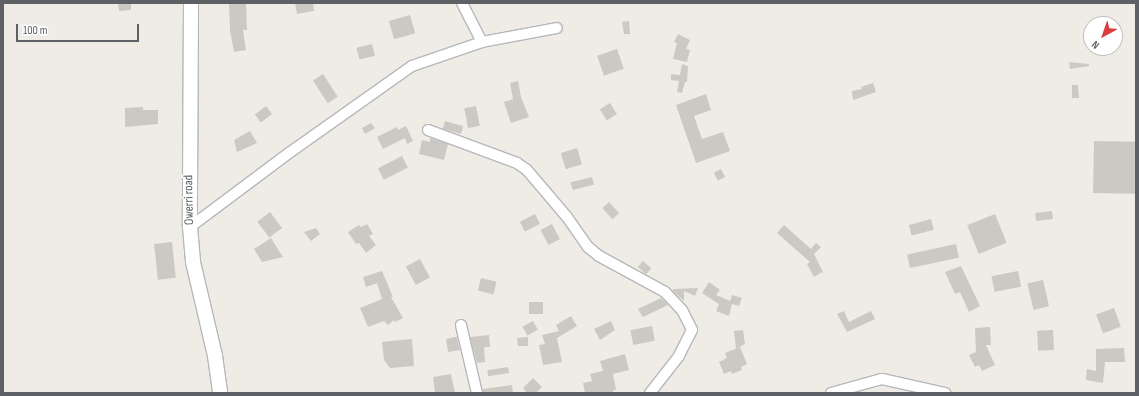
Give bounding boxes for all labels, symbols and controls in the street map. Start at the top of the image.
scale bar [18,16,141,42]
north arrow [1083,16,1123,56]
text: 100 m [23,23,48,38]
text: N [1089,38,1102,52]
street label: Owerri road [181,175,197,225]

